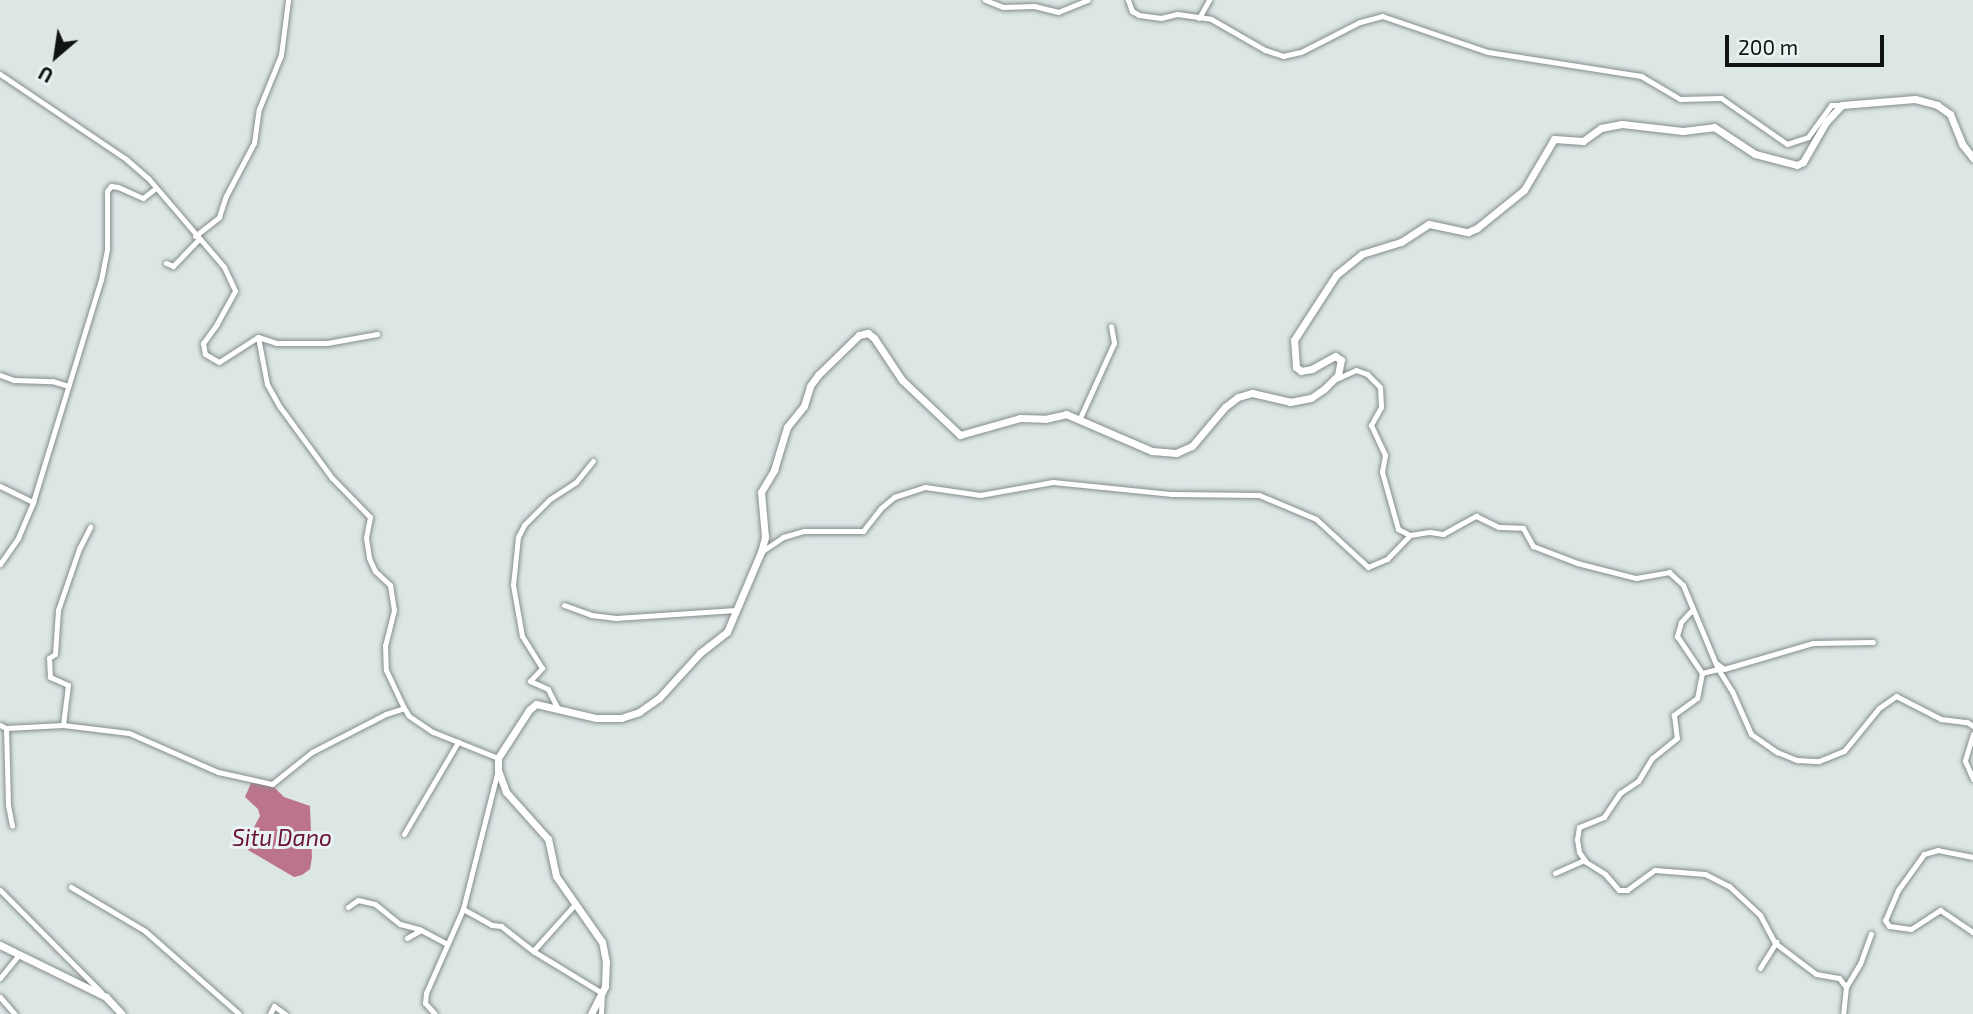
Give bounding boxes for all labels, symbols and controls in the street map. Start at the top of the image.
north arrow [21,21,91,91]
scale bar [1728,21,1887,65]
text: 200 m [1738,34,1798,59]
text: U [34,62,57,88]
water label: Situ Dano [232,823,332,851]

